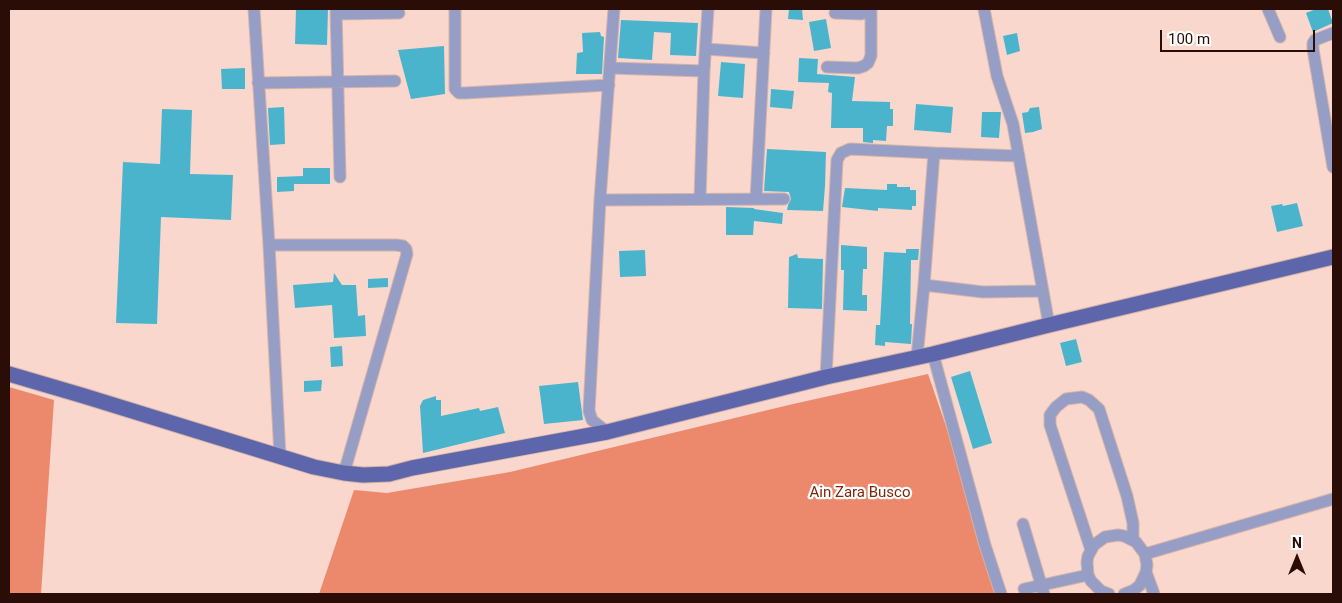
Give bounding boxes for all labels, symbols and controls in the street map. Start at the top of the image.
scale bar [1162,20,1317,52]
text: 100 m [1168,30,1210,48]
park label: Ain Zara Busco [809,484,911,502]
north arrow [1272,533,1322,583]
text: N [1292,535,1302,551]

